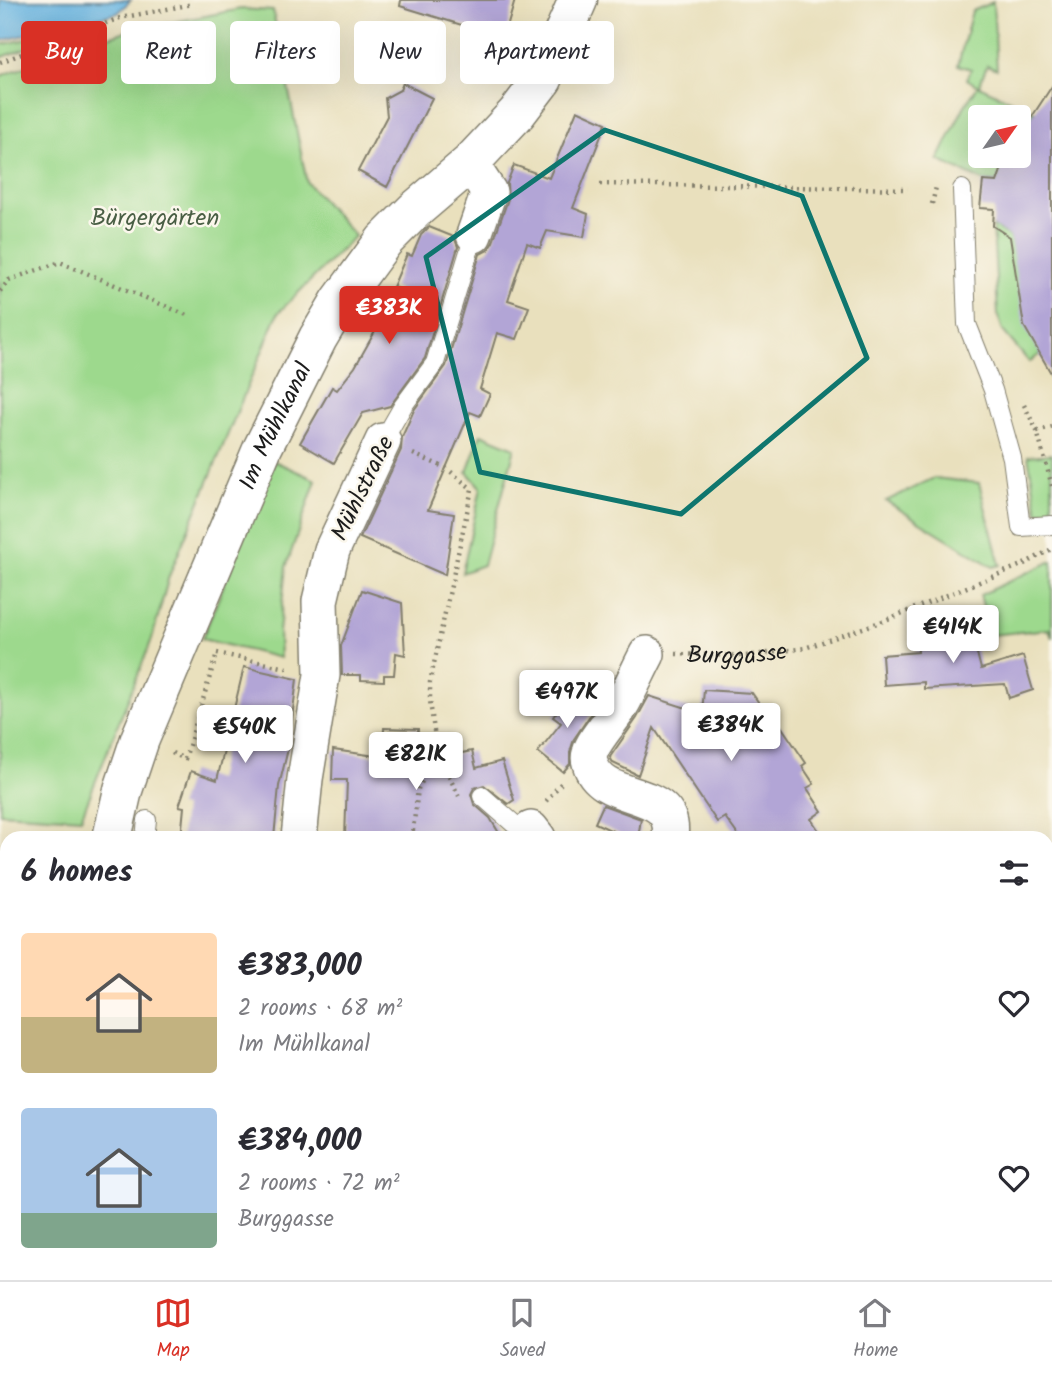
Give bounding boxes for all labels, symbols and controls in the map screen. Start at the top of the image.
chip: Buy [21,21,107,84]
chip: Rent [121,21,216,84]
chip: Filters [230,21,340,84]
chip: New [354,21,446,84]
chip: Apartment [460,21,614,84]
north arrow [968,105,1031,168]
map controls [968,105,1031,168]
park label: Bürgergärten [91,199,219,238]
pin: €383K [340,286,438,346]
text: €383K [355,291,423,327]
street label: Im Mühlkanal [229,356,324,496]
street label: Mühlstraße [321,429,406,548]
pin: €414K [904,606,1002,665]
text: €414K [923,610,983,646]
street label: Burggasse [686,633,790,677]
pin: €497K [518,670,616,730]
text: €497K [535,675,599,711]
pin: €384K [682,704,780,763]
pin: €540K [196,706,294,765]
text: €384K [697,708,765,744]
text: €540K [213,710,277,746]
pin: €821K [367,732,465,792]
text: €821K [385,737,447,773]
text: 6 homes [21,849,133,897]
icon: filters [995,854,1033,892]
text: €383,000 [238,943,362,991]
icon: home [77,961,161,1045]
icon: heart [995,984,1033,1022]
text: 2 rooms · 68 m² [238,991,402,1027]
text: Im Mühlkanal [238,1027,370,1063]
text: €384,000 [238,1118,362,1166]
icon: home [77,1136,161,1220]
icon: heart [995,1159,1033,1197]
text: 2 rooms · 72 m² [238,1166,400,1202]
text: Burggasse [238,1202,334,1238]
tab: Map [154,1294,192,1366]
tab: Saved [500,1294,545,1366]
tab: Home [853,1294,898,1366]

